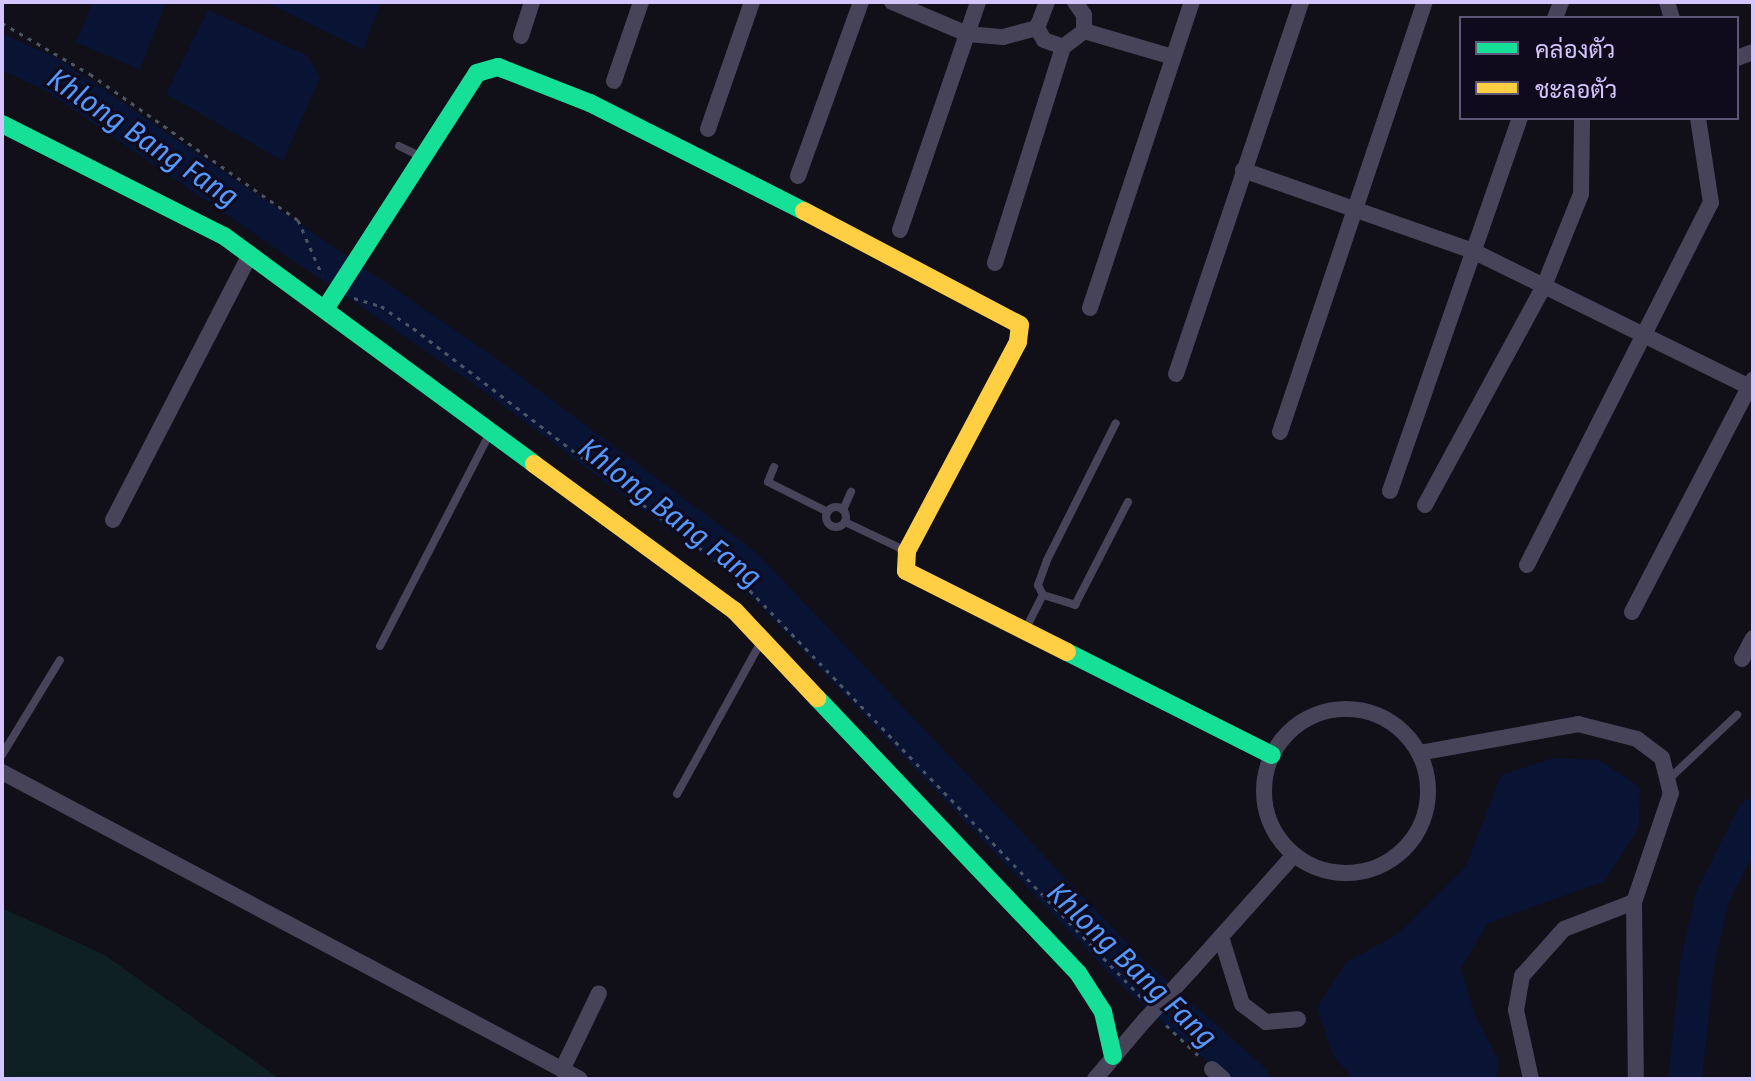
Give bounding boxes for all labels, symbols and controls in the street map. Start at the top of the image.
legend [1459,16,1739,120]
text: คล่องตัว [1535,36,1615,64]
water label: Khlong Bang Fang [41,61,245,215]
text: ชะลอตัว [1535,76,1617,104]
water label: Khlong Bang Fang [571,430,769,596]
water label: Khlong Bang Fang [1039,875,1225,1055]

